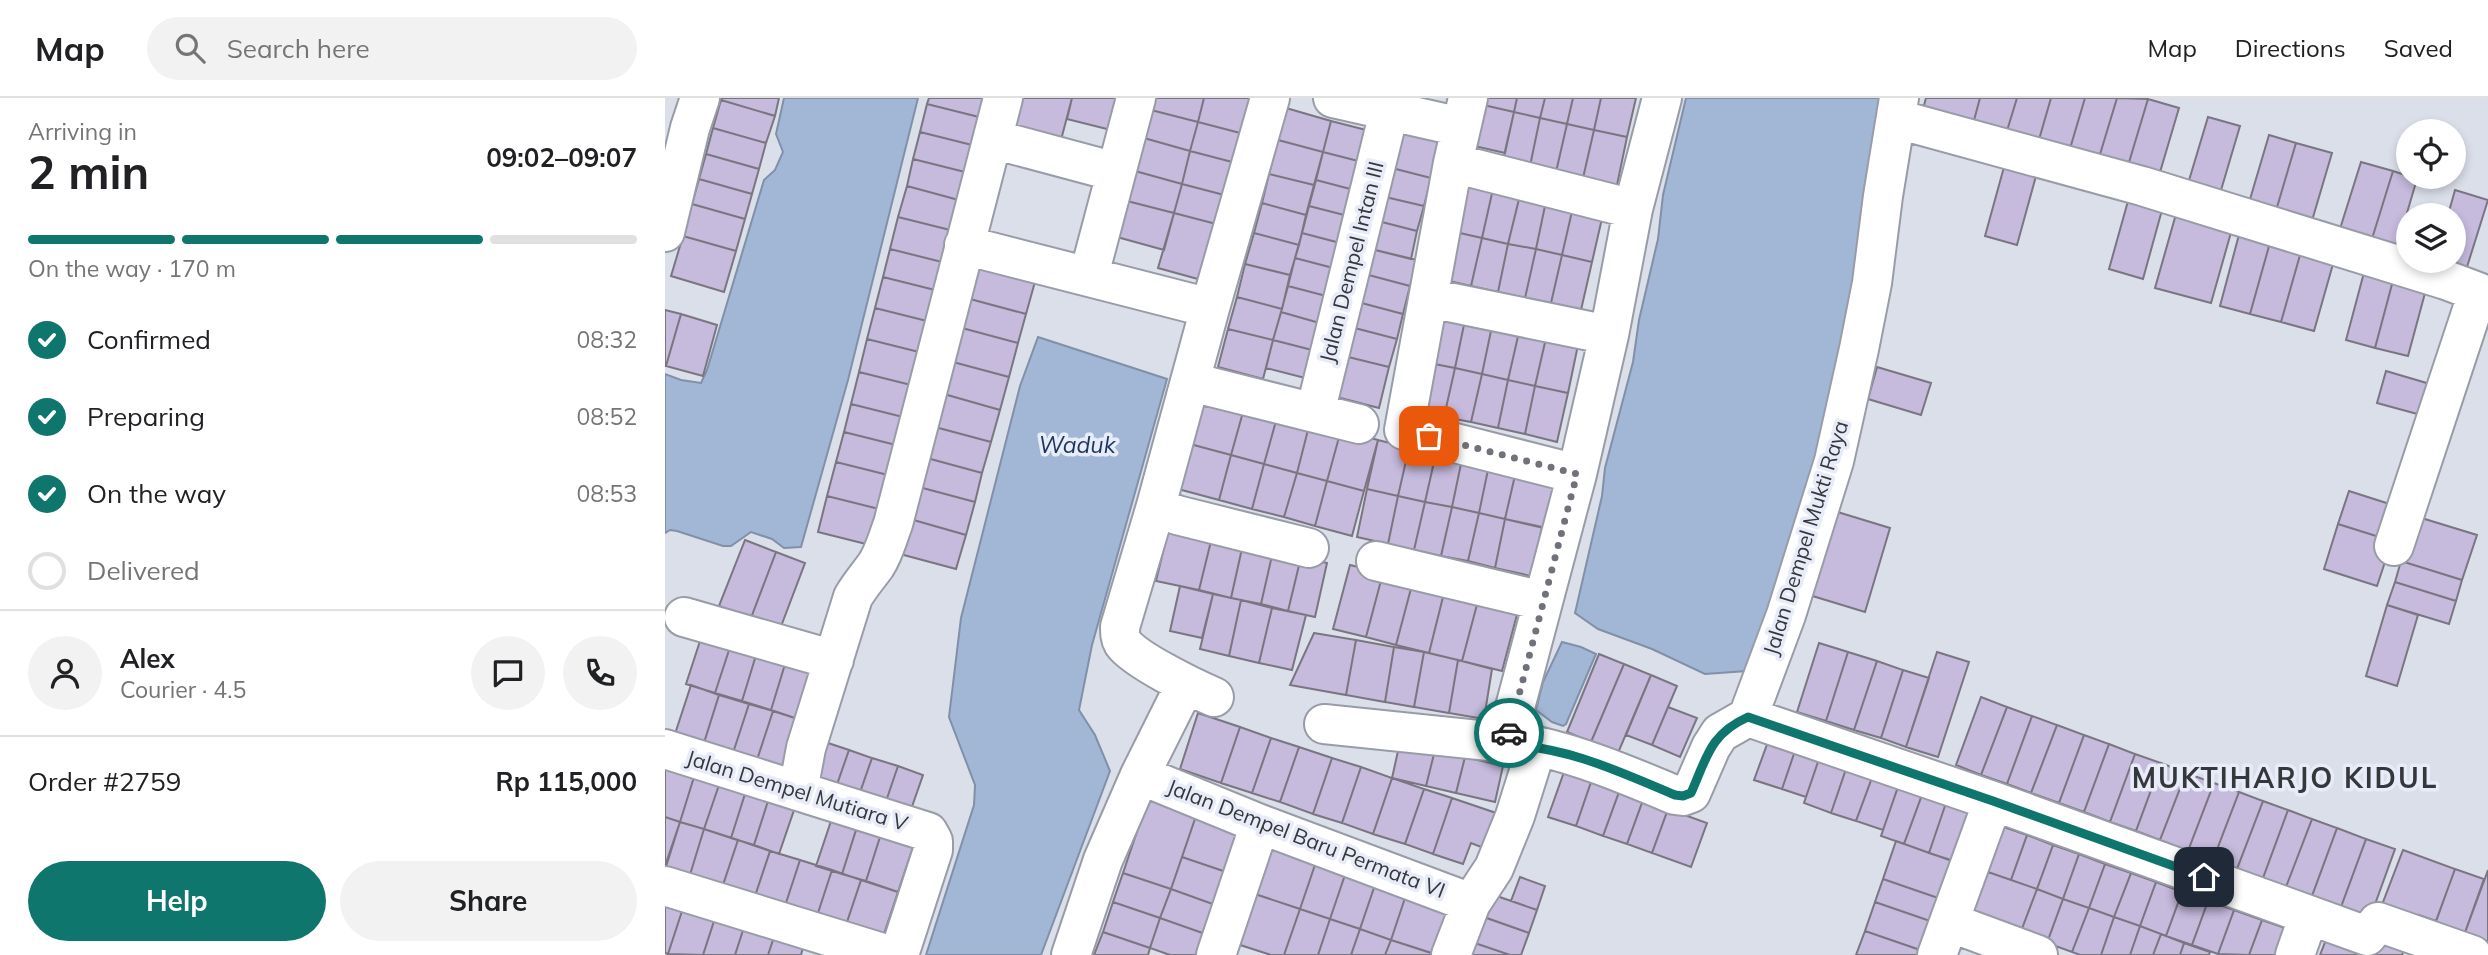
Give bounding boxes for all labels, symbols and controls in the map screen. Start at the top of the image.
search box [147,17,637,80]
text: Map [35,28,105,69]
icon: search [171,29,209,67]
text: Search here [227,32,370,65]
text: Map [2147,33,2197,63]
text: Directions [2235,33,2346,63]
text: Saved [2384,33,2453,63]
text: Arriving in [28,117,137,146]
map controls [2396,119,2466,273]
button: locate [2396,119,2466,189]
text: 09:02–09:07 [486,141,637,174]
text: 2 min [28,143,149,201]
street label: Jalan Dempel Intan III [1313,158,1389,365]
button: layers [2396,203,2466,273]
text: On the way · 170 m [28,254,236,283]
icon: check [28,321,66,359]
text: Confirmed [87,323,211,356]
text: 08:32 [577,325,637,354]
icon: check [28,398,66,436]
text: Preparing [87,400,205,433]
text: 08:52 [577,402,637,431]
pin [1399,406,1459,466]
icon: bag [1410,417,1448,455]
street label: Jalan Dempel Mukti Raya [1757,417,1853,658]
water label: Waduk [1039,430,1117,459]
icon: check [28,475,66,513]
text: On the way [87,477,226,510]
text: 08:53 [577,479,637,508]
text: Delivered [87,554,200,587]
button: person [28,636,102,710]
button: chat [471,636,545,710]
button: phone [563,636,637,710]
text: Alex [120,642,175,675]
text: Courier · 4.5 [120,675,246,704]
courier [1474,698,1544,768]
icon: car [1490,714,1528,752]
street label: Jalan Dempel Mutiara V [683,744,912,836]
district label: MUKTIHARJO KIDUL [2132,760,2438,795]
text: Order #2759 [28,765,181,798]
text: Rp 115,000 [495,765,637,798]
street label: Jalan Dempel Baru Permata VI [1164,773,1449,903]
pin [2174,847,2234,907]
icon: home [2185,858,2223,896]
button: Help [28,861,326,941]
button: Share [340,861,637,941]

